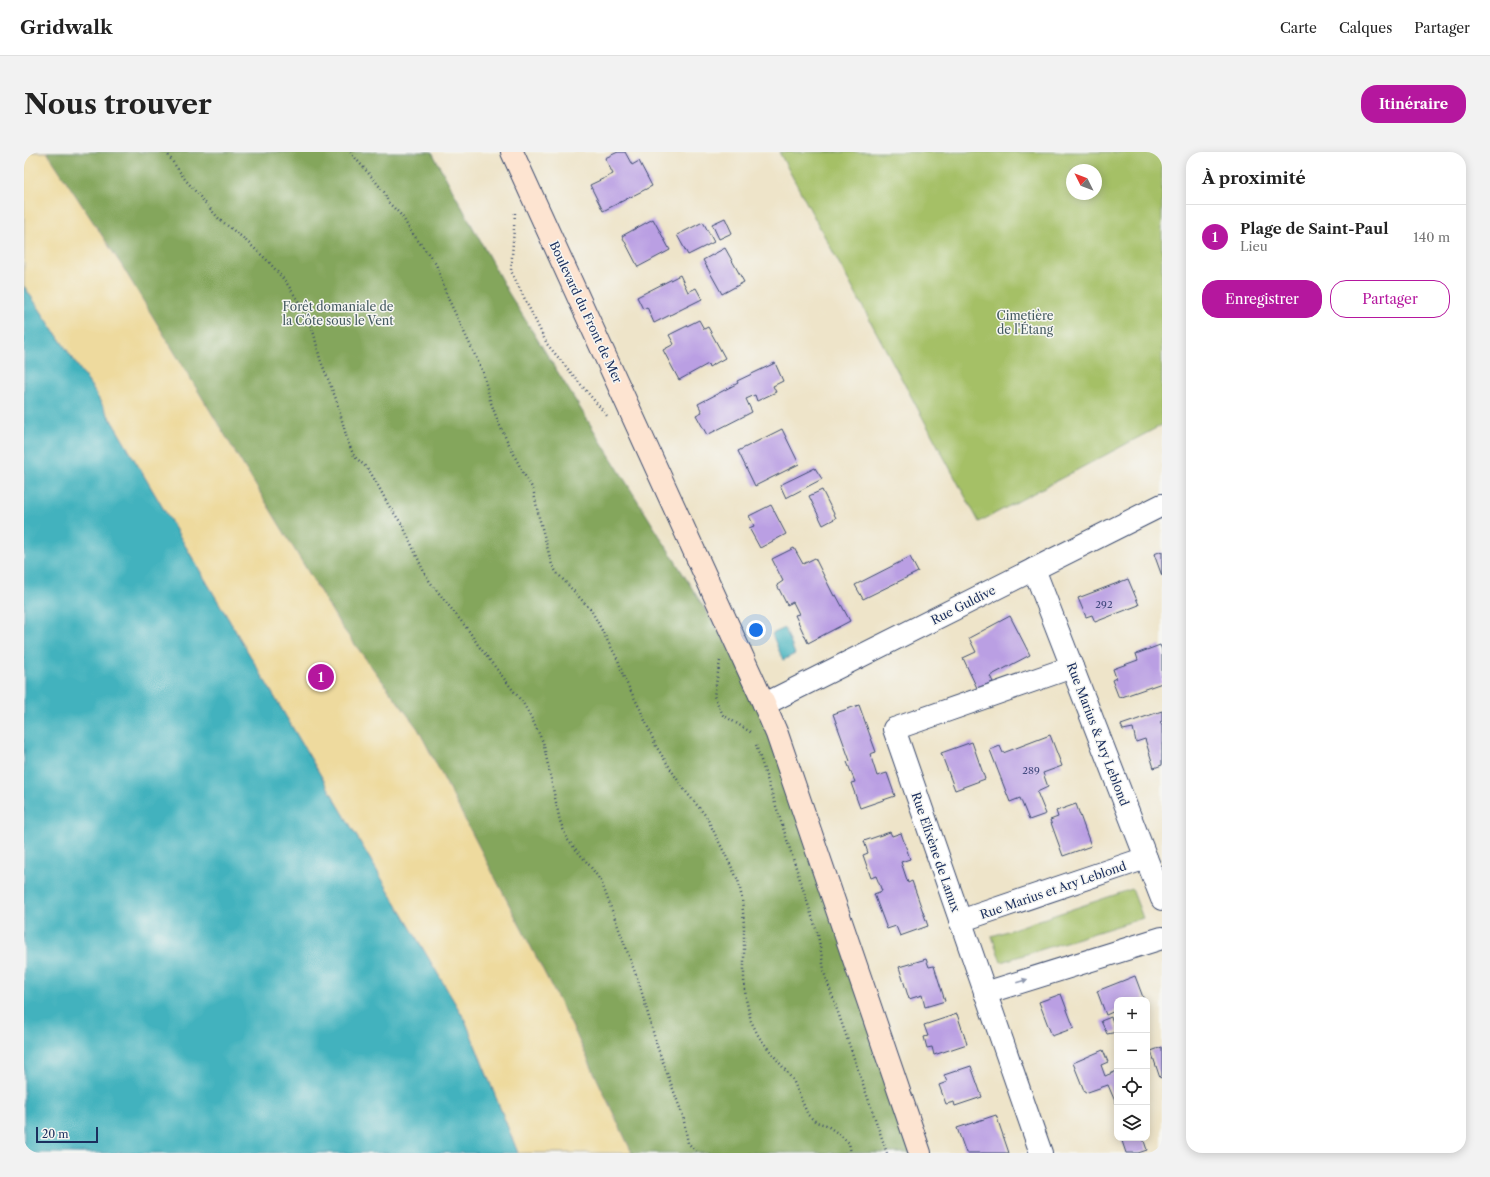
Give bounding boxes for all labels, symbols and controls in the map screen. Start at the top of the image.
text: Gridwalk [20,16,113,39]
text: Carte [1280,19,1317,37]
text: Calques [1339,19,1392,37]
text: Partager [1414,19,1470,37]
button: Itinéraire [1361,85,1466,123]
text: Nous trouver [24,87,212,121]
north arrow [1066,164,1102,200]
text: À proximité [1202,168,1306,188]
text: Plage de Saint-Paul [1240,219,1388,238]
text: 1 [1212,229,1218,245]
text: 140 m [1413,229,1450,245]
text: Lieu [1240,238,1268,254]
street label: Boulevard du Front de Mer [546,239,626,385]
button: Enregistrer [1202,280,1322,318]
button: Partager [1330,280,1450,318]
park label: Forêt domaniale de la Côte sous le Vent [282,299,394,328]
park label: Cimetière de l'Étang [996,308,1054,337]
street label: Rue Guldive [928,582,998,628]
house number: 292 [1095,598,1113,611]
your location [746,620,766,640]
street label: Rue Marius & Ary Leblond [1064,660,1133,808]
pin: 1 [308,662,334,692]
house number: 289 [1022,764,1040,777]
street label: Rue Elixène de Lanux [908,790,964,914]
street label: Rue Marius et Ary Leblond [978,858,1129,922]
one-way arrow [1017,978,1029,984]
map controls [1114,997,1150,1141]
button: + [1114,997,1150,1033]
button: − [1114,1033,1150,1069]
button: locate [1114,1069,1150,1105]
button: layers [1114,1105,1150,1141]
scale bar [36,1125,98,1144]
text: 20 m [42,1127,68,1141]

